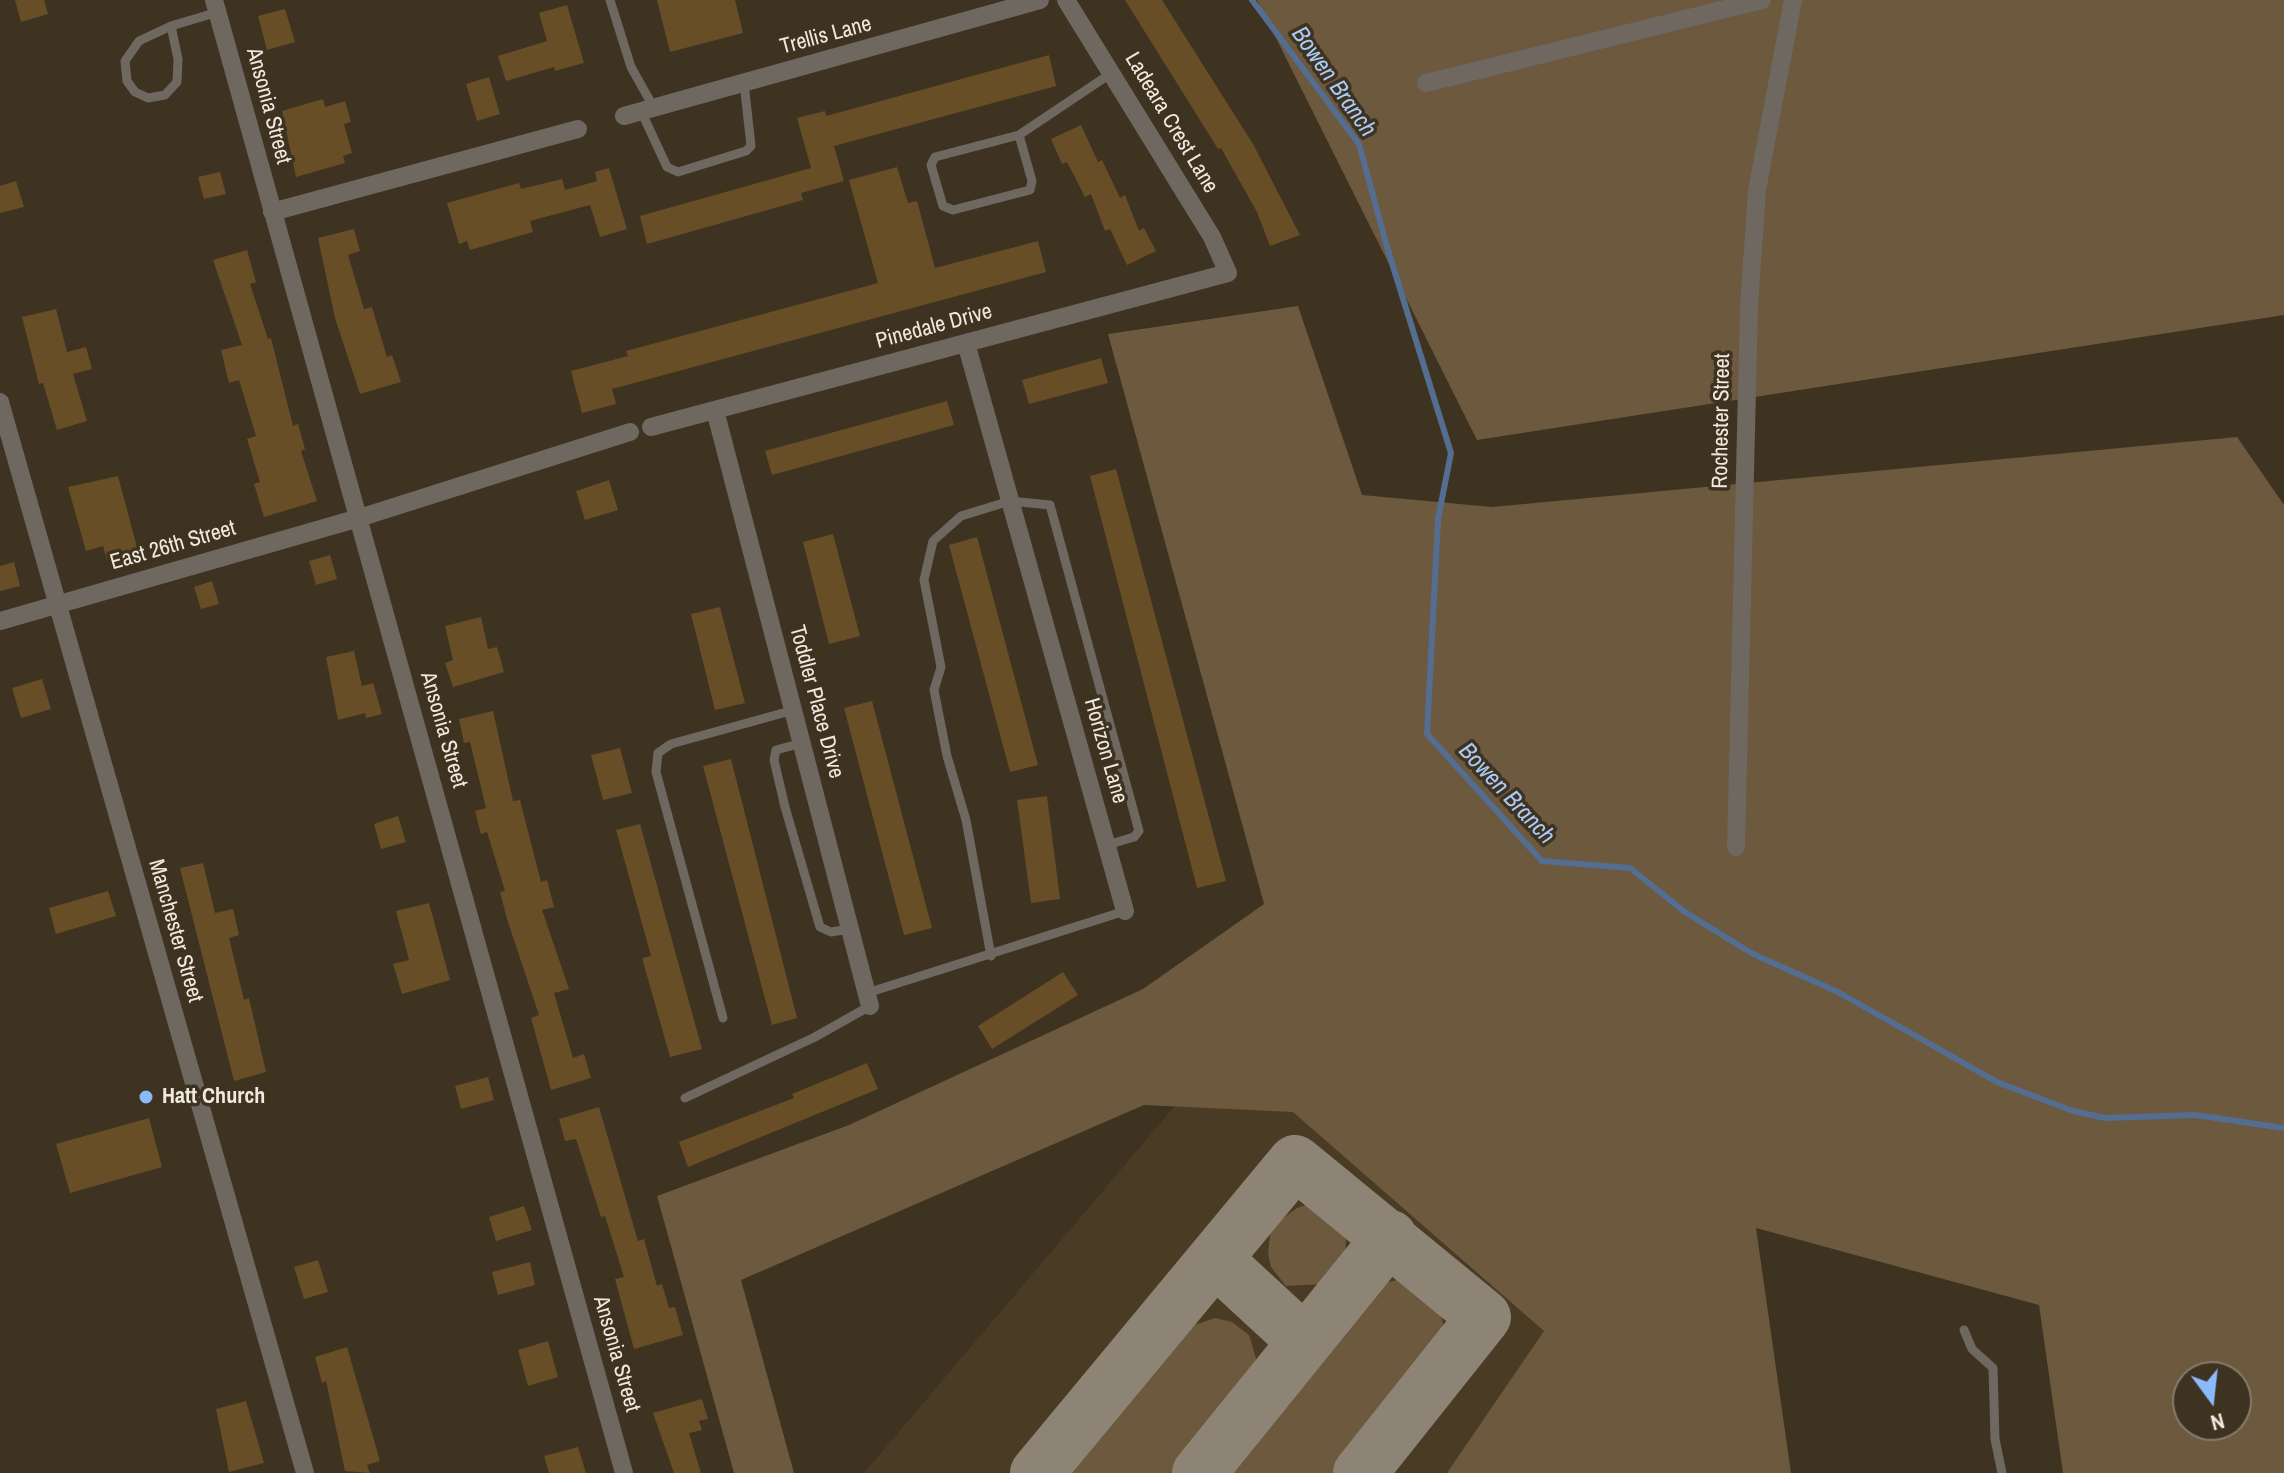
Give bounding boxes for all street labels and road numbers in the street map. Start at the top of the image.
street label: Trellis Lane [777,11,875,61]
street label: Ansonia Street [240,45,296,167]
street label: Ladeara Crest Lane [1119,48,1223,198]
street label: Pinedale Drive [873,299,995,355]
street label: Rochester Street [1708,353,1736,489]
street label: East 26th Street [107,515,239,577]
street label: Toddler Place Drive [783,623,849,781]
street label: Ansonia Street [414,669,472,791]
street label: Horizon Lane [1077,695,1133,807]
street label: Manchester Street [142,857,208,1005]
street label: Ansonia Street [587,1293,645,1415]

